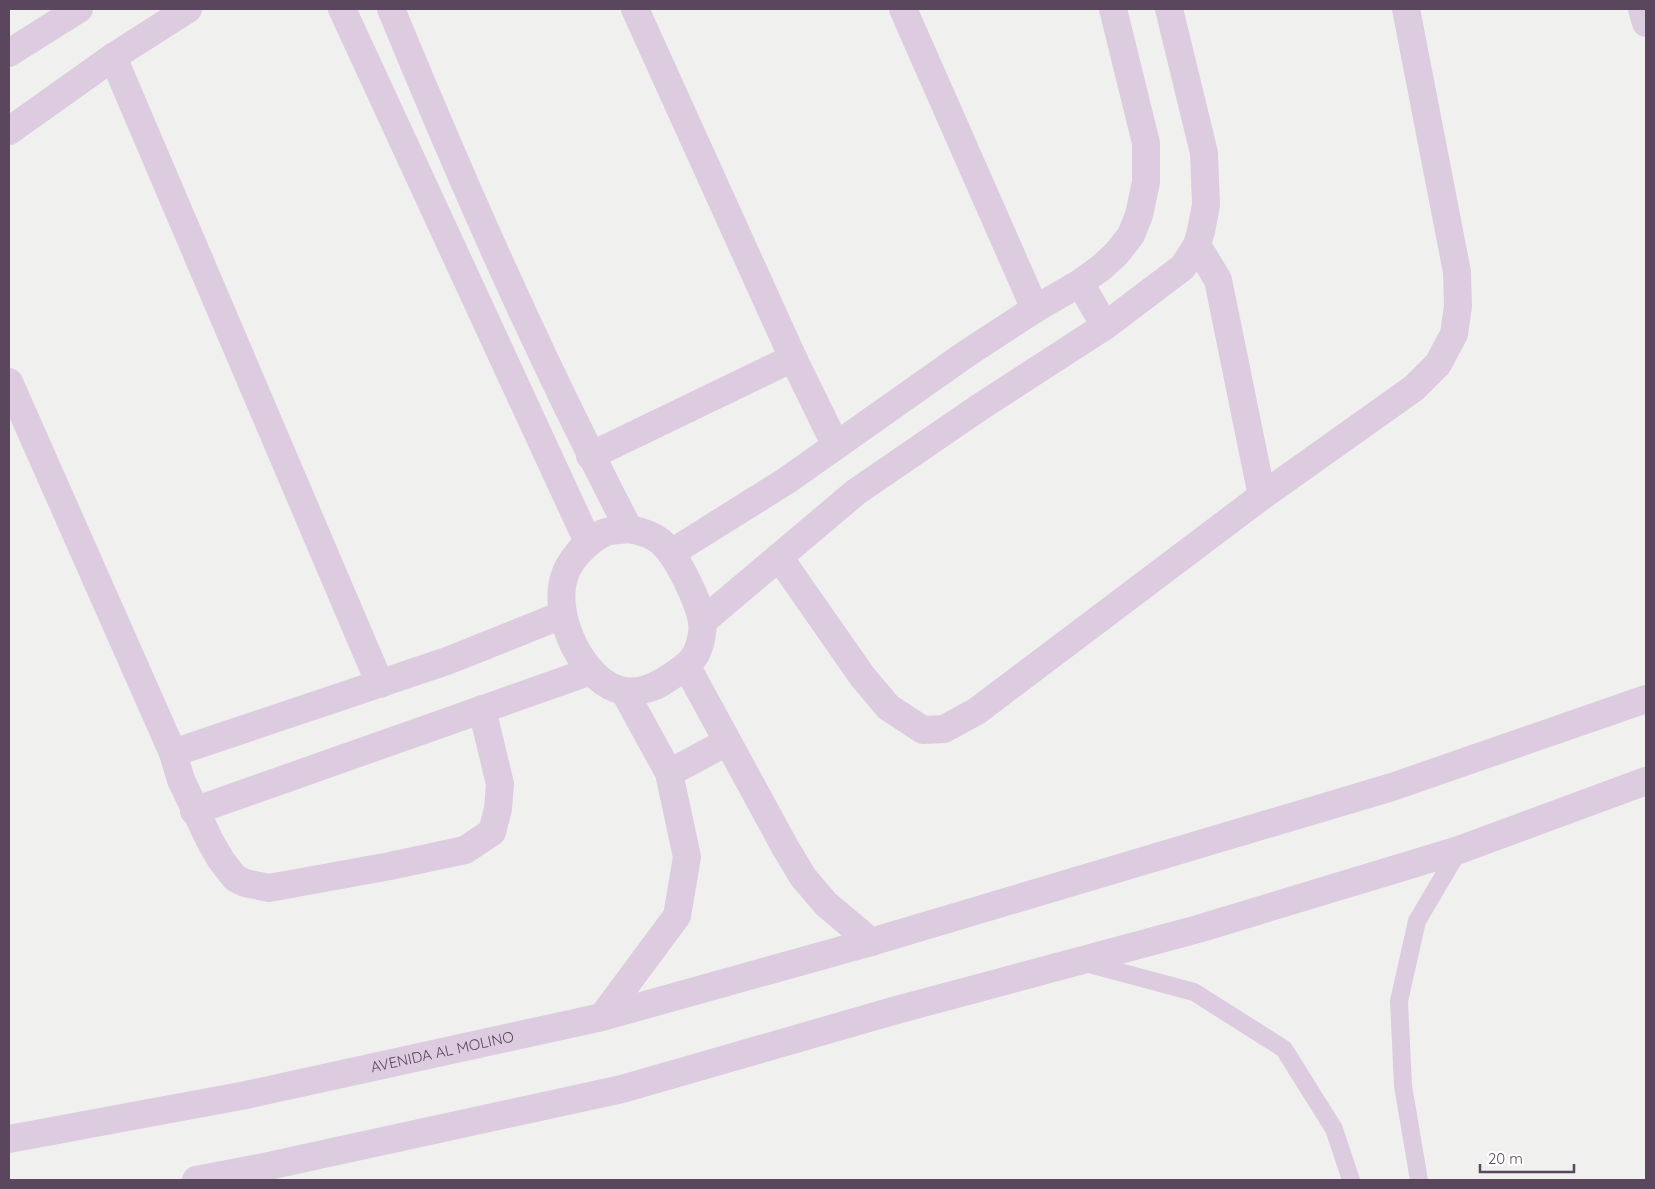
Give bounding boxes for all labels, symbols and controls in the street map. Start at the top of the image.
street label: AVENIDA AL MOLINO [369,1027,516,1076]
scale bar [1480,1142,1574,1174]
text: 20 m [1488,1149,1523,1168]

